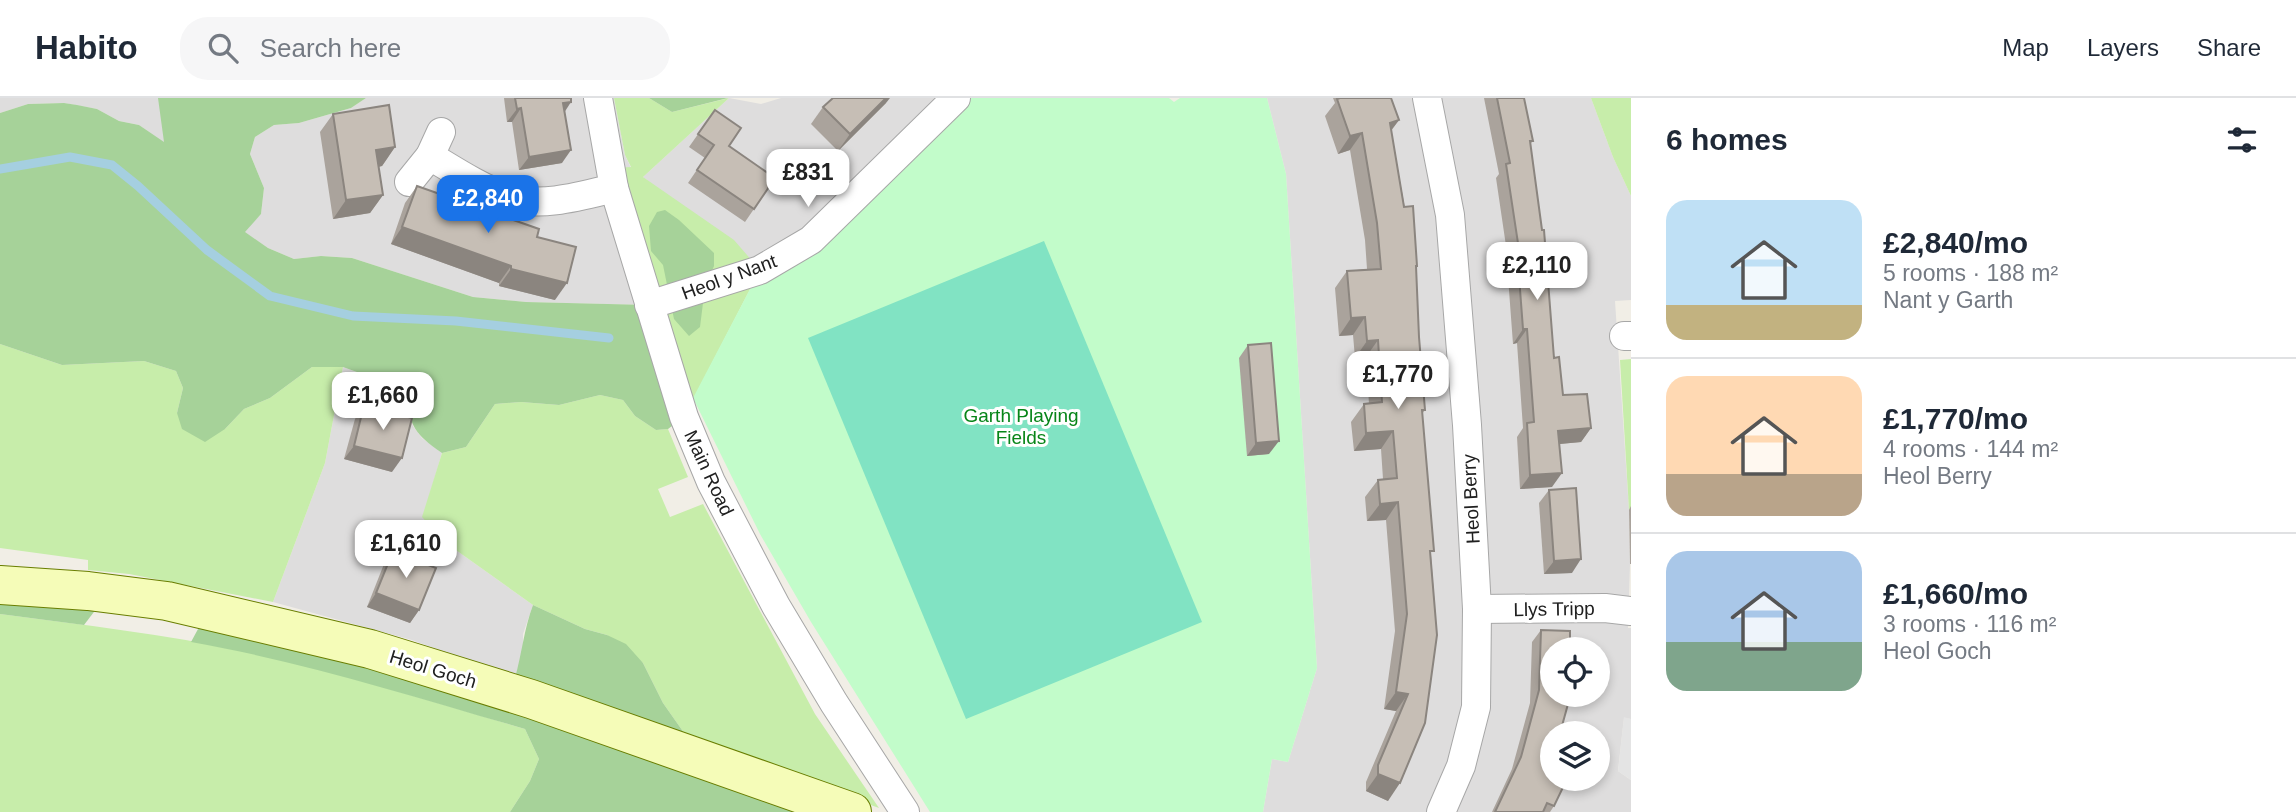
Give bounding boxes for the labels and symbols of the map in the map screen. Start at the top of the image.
pin: £831 [767,150,849,209]
pin: £2,840 [431,176,545,235]
pin: £2,110 [1480,242,1594,302]
street label: Heol y Nant [679,250,780,304]
pin: £1,770 [1341,352,1455,411]
pin: £1,660 [326,372,440,432]
park label: Garth Playing Fields [963,405,1079,448]
street label: Main Road [680,427,738,519]
street label: Heol Berry [1458,453,1484,544]
pin: £1,610 [349,520,463,580]
street label: Llys Tripp [1513,598,1595,620]
street label: Heol Goch [387,646,479,692]

